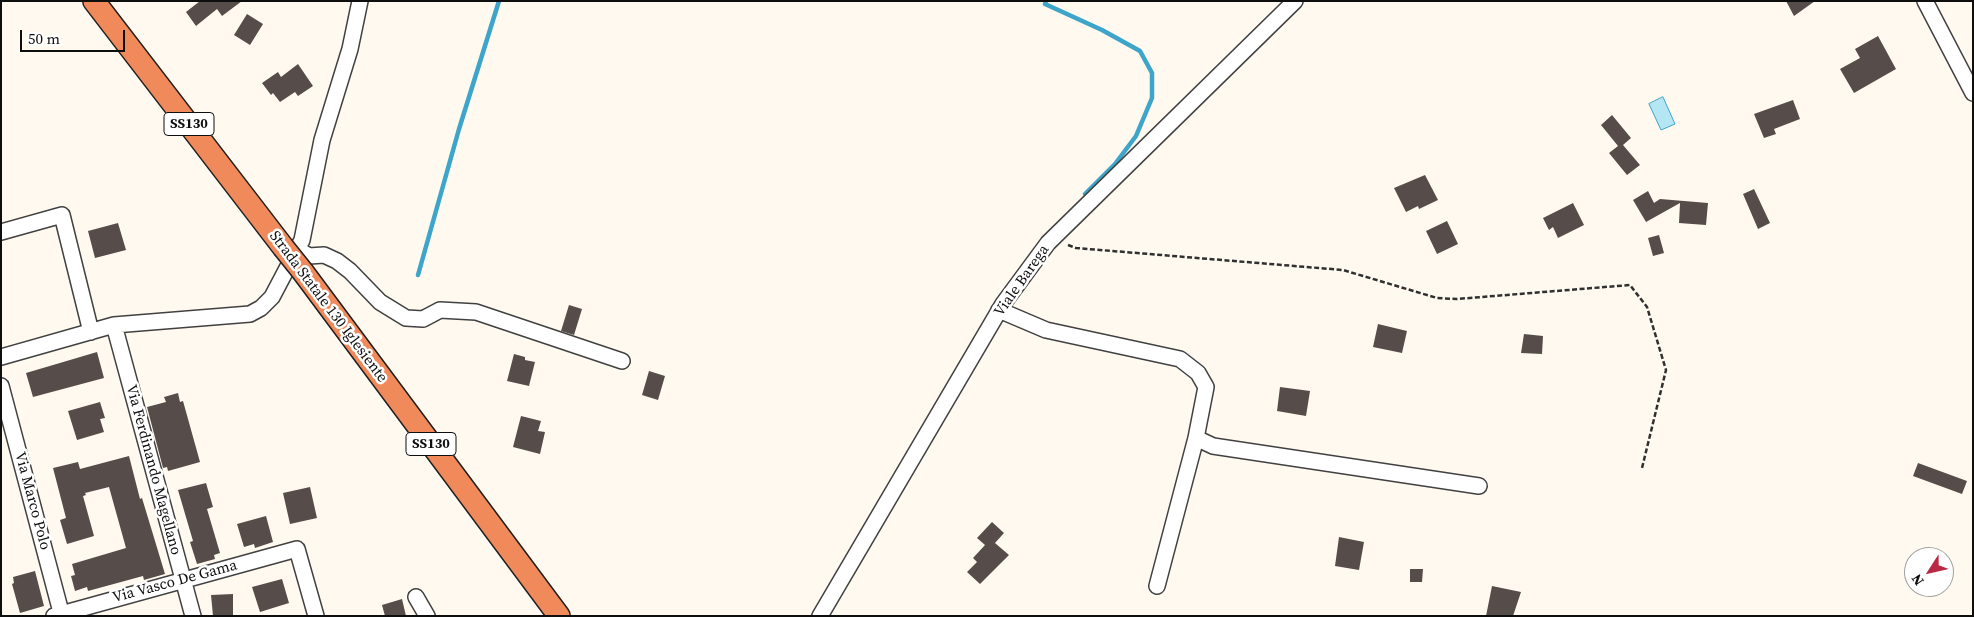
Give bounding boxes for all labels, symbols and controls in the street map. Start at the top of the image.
scale bar [22,20,128,52]
text: 50 m [28,28,60,49]
road number: SS130 [164,112,214,136]
street label: Strada Statale 130 Iglesiente [265,228,391,386]
street label: Viale Barega [991,242,1053,320]
street label: Via Ferdinando Magellano [122,383,184,557]
road number: SS130 [406,432,456,456]
street label: Via Marco Polo [10,450,54,552]
north arrow [1904,547,1954,597]
street label: Via Vasco De Gama [111,557,239,607]
text: N [1906,570,1929,590]

